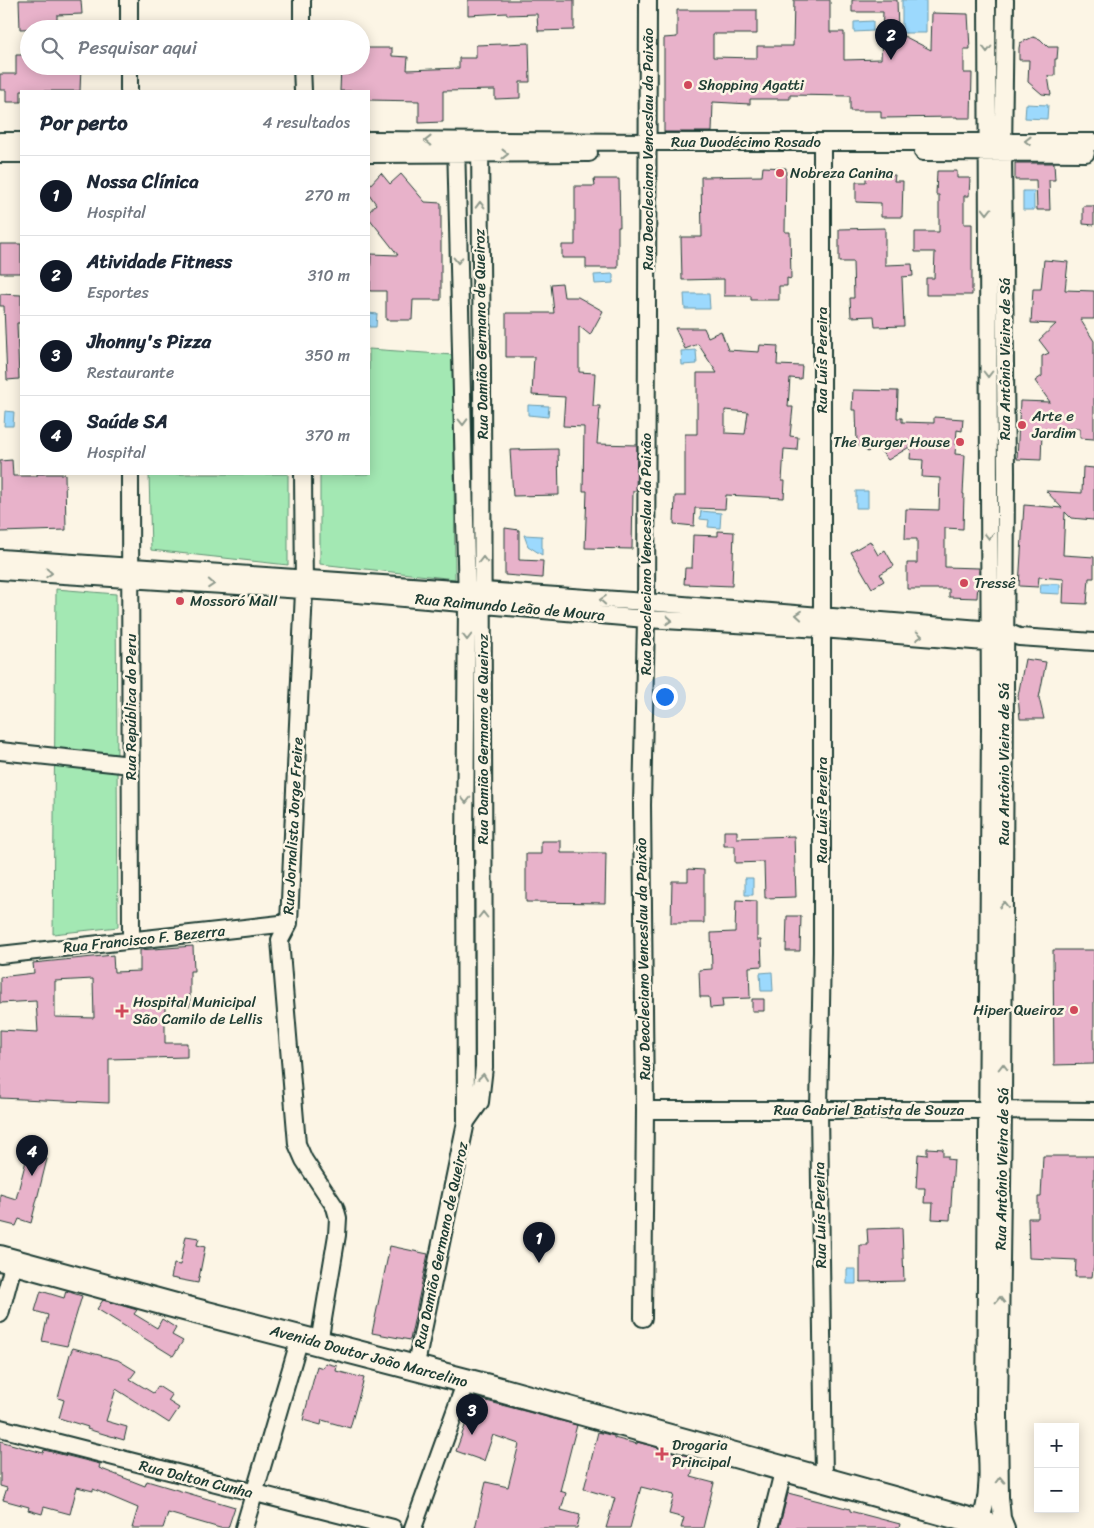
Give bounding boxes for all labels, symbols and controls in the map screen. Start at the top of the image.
pin: 2 [875,19,907,60]
search box [20,20,370,75]
street label: Rua Deocleciano Venceslau da Paixão [635,27,661,270]
text: Pesquisar aqui [78,31,197,64]
icon: search [38,34,66,62]
one-way arrow [982,45,992,53]
place label: Shopping Agatti [698,72,805,98]
marker: Shopping Agatti [682,79,694,91]
text: Por perto [40,104,128,142]
text: 4 resultados [262,108,350,137]
street label: Rua Duodécimo Rosado [671,129,821,155]
one-way arrow [424,136,432,146]
one-way arrow [1024,136,1032,146]
one-way arrow [502,149,509,159]
place label: Nobreza Canina [790,160,894,186]
text: Nossa Clínica [87,165,199,198]
marker: Nobreza Canina [774,167,786,179]
text: 1 [53,181,59,210]
text: 270 m [305,181,350,210]
text: Hospital [87,198,146,227]
one-way arrow [475,201,485,208]
one-way arrow [982,208,992,215]
street label: Rua Damião Germano de Queiroz [466,228,496,440]
text: Atividade Fitness [87,245,232,278]
one-way arrow [453,256,464,264]
text: 2 [51,261,61,290]
text: 310 m [308,261,350,290]
street label: Rua Antônio Vieira de Sá [992,277,1018,440]
text: Esportes [87,278,149,307]
street label: Rua Luís Pereira [809,306,835,413]
text: Jhonny's Pizza [87,325,211,358]
text: 3 [52,341,60,370]
text: 350 m [305,341,350,370]
text: Restaurante [87,358,174,387]
one-way arrow [983,370,993,378]
place label: Arte e Jardim [1031,403,1076,446]
text: Saúde SA [87,405,168,438]
one-way arrow [457,419,468,427]
marker: Arte e Jardim [1016,419,1028,431]
text: 4 [51,421,61,450]
text: 370 m [306,421,350,450]
place label: The Burger House [833,429,950,455]
street label: Rua Deocleciano Venceslau da Paixão [633,432,659,675]
marker: The Burger House [954,436,966,448]
text: Hospital [87,438,146,467]
one-way arrow [984,532,994,540]
one-way arrow [478,556,488,564]
one-way arrow [45,568,53,579]
place label: Tressê [974,570,1016,596]
marker: Tressê [958,577,970,589]
one-way arrow [207,579,215,590]
street label: Rua Raimundo Leão de Moura [414,586,606,628]
place label: Mossoró Mall [190,588,278,614]
one-way arrow [598,594,606,605]
marker: Mossoró Mall [174,595,186,607]
one-way arrow [795,610,803,621]
one-way arrow [666,615,674,626]
one-way arrow [915,631,923,642]
street label: Rua Damião Germano de Queiroz [470,633,496,844]
street label: Rua República do Peru [118,634,144,780]
one-way arrow [462,634,472,642]
street label: Rua Antônio Vieira de Sá [991,682,1017,845]
your location [652,684,678,710]
street label: Rua Jornalista Jorge Freire [275,736,311,915]
street label: Rua Luís Pereira [809,756,835,863]
one-way arrow [461,796,471,804]
street label: Rua Deocleciano Venceslau da Paixão [628,837,658,1080]
one-way arrow [999,901,1009,908]
one-way arrow [478,911,488,918]
street label: Rua Francisco F. Bezerra [62,918,227,960]
place label: Hospital Municipal São Camilo de Lellis [133,989,263,1032]
place label: Hiper Queiroz [973,997,1065,1023]
marker: Hospital Municipal São Camilo de Lellis [115,1004,129,1018]
marker: Hiper Queiroz [1068,1004,1080,1016]
one-way arrow [998,1063,1008,1071]
one-way arrow [477,1073,488,1081]
street label: Rua Antônio Vieira de Sá [988,1087,1016,1250]
street label: Rua Gabriel Batista de Souza [774,1097,965,1123]
pin: 4 [16,1135,48,1176]
street label: Rua Damião Germano de Queiroz [406,1138,476,1351]
street label: Rua Luís Pereira [806,1161,834,1268]
pin: 1 [523,1222,555,1263]
one-way arrow [995,1296,1006,1304]
street label: Avenida Doutor João Marcelino [266,1317,471,1395]
pin: 3 [456,1394,488,1435]
map controls [1034,1423,1079,1513]
button: + [1034,1423,1079,1468]
place label: Drogaria Principal [672,1432,732,1475]
marker: Drogaria Principal [656,1448,668,1460]
street label: Rua Dalton Cunha [136,1452,256,1506]
button: − [1034,1468,1079,1513]
one-way arrow [995,1476,1005,1484]

